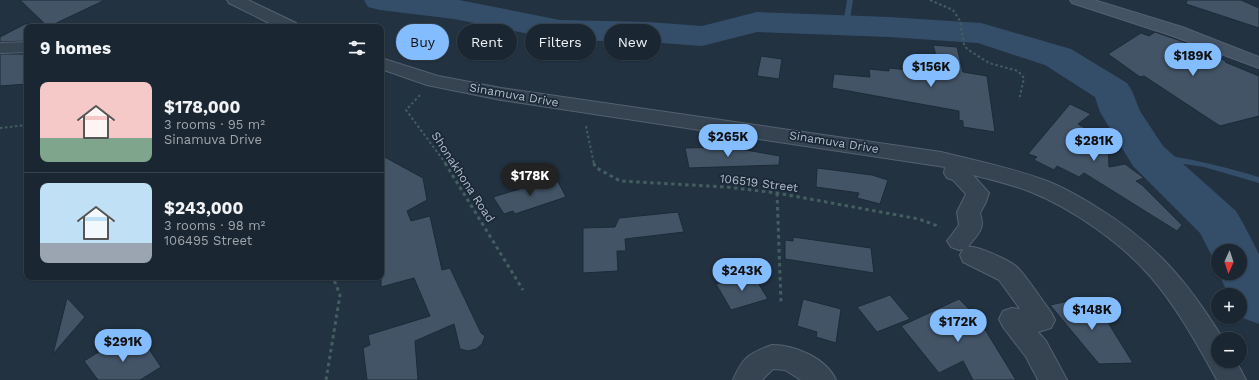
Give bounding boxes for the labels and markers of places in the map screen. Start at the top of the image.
pin: $189K [1165,43,1221,77]
pin: $156K [903,54,959,88]
pin: $265K [700,124,756,158]
pin: $281K [1066,128,1122,162]
pin: $178K [502,163,558,197]
pin: $243K [714,258,770,292]
pin: $148K [1064,297,1120,331]
pin: $172K [930,309,986,343]
pin: $291K [95,329,151,363]

